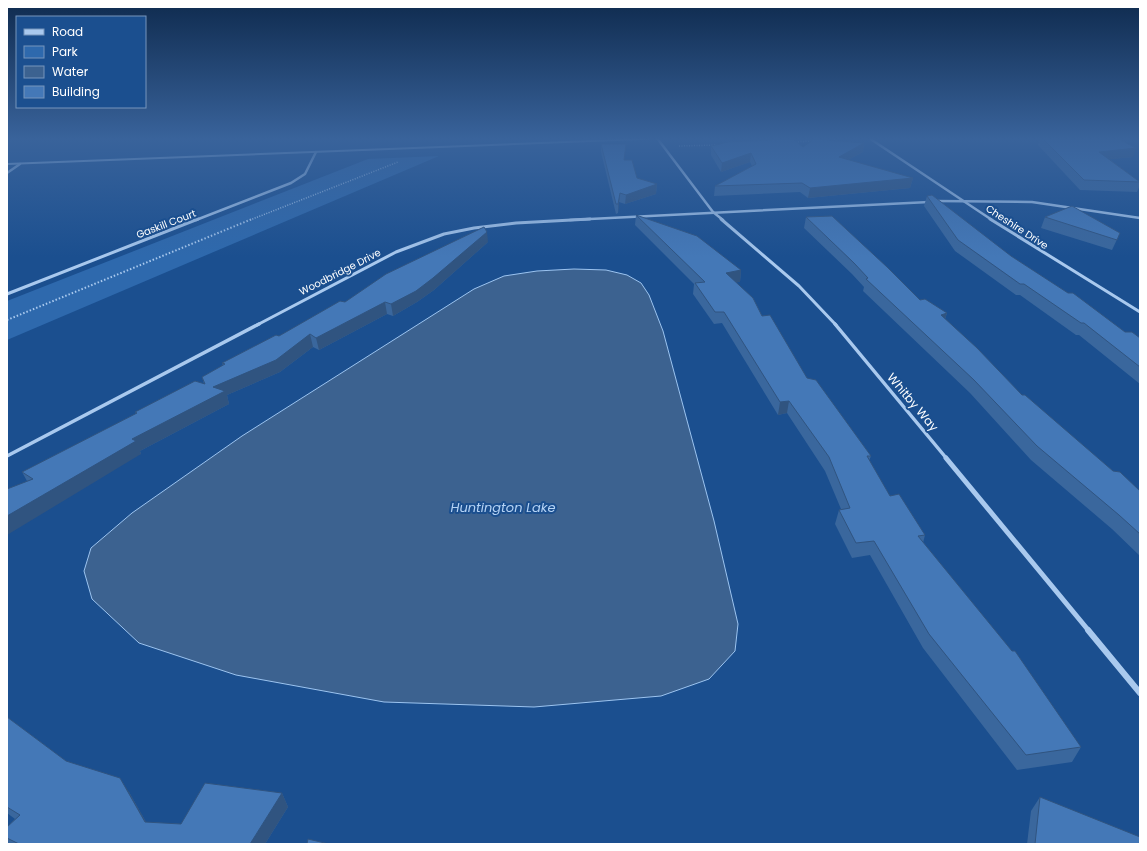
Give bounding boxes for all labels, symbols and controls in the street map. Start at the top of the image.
legend [16,16,146,108]
text: Road [52,23,83,40]
text: Park [52,43,79,60]
text: Water [52,63,89,80]
text: Building [52,83,100,100]
street label: Cheshire Drive [983,201,1051,253]
street label: Gaskill Court [134,206,198,242]
street label: Woodbridge Drive [297,245,383,299]
street label: Whitby Way [884,369,943,435]
water label: Huntington Lake [450,498,556,517]

